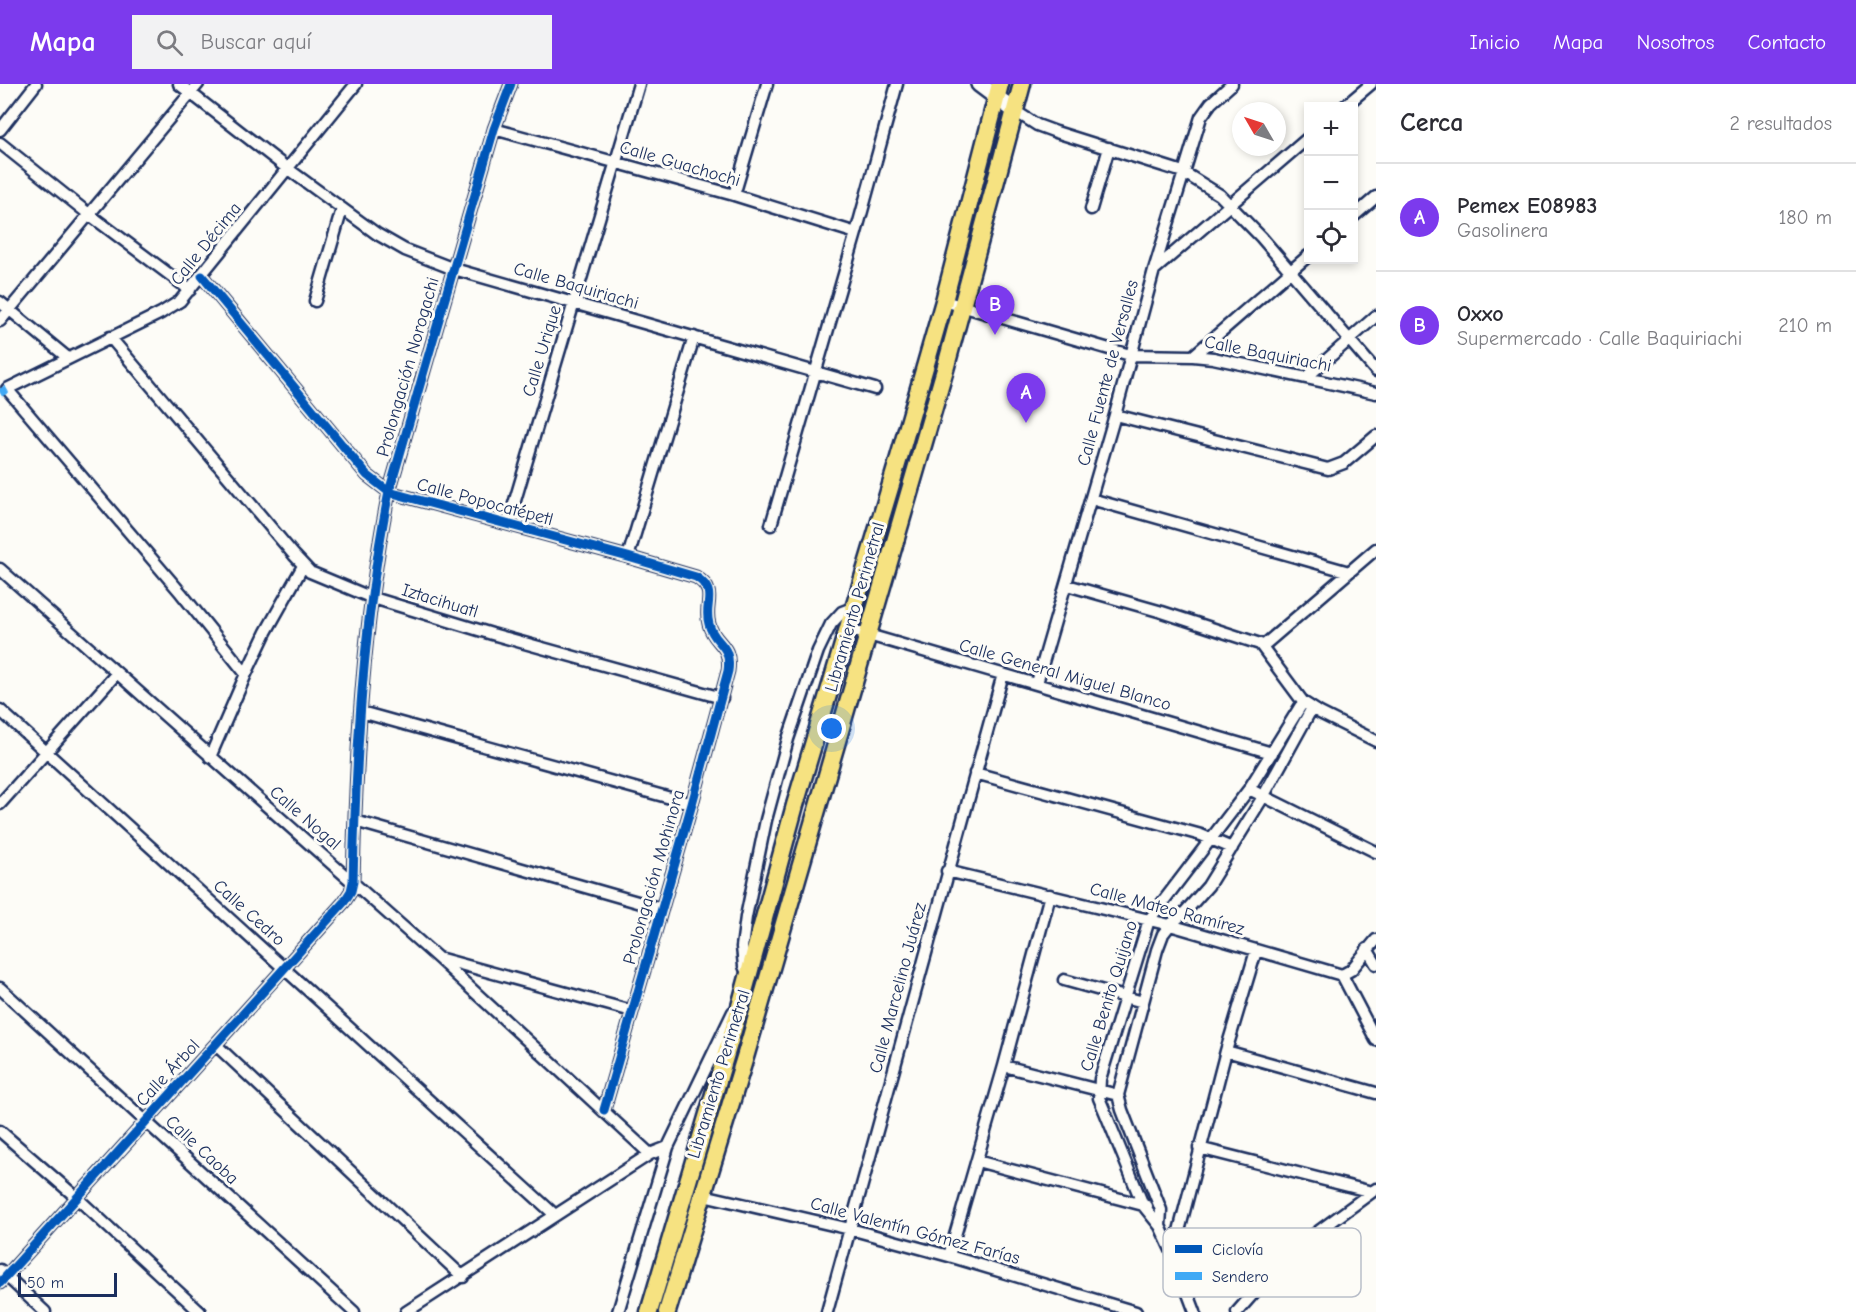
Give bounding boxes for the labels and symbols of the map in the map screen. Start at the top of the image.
north arrow [1232,102,1286,156]
street label: Calle Guachochi [617,137,743,191]
street label: Calle Décima [166,198,246,290]
street label: Calle Baquiriachi [511,258,641,314]
street label: Prolongación Norogachi [372,275,444,459]
street label: Calle Fuente de Versalles [1073,278,1143,468]
pin: B [976,286,1014,335]
street label: Calle Urique [518,303,566,399]
street label: Calle Baquiriachi [1203,331,1333,377]
pin: A [1006,374,1046,423]
street label: Calle Popocatépetl [414,474,556,530]
street label: Libramiento Perimetral [821,520,889,694]
street label: Iztacihuatl [399,579,481,623]
street label: Calle General Miguel Blanco [957,635,1173,715]
your location [817,714,846,743]
street label: Calle Nogal [265,781,345,855]
street label: Prolongación Mohinora [619,787,689,967]
street label: Calle Cedro [209,875,289,951]
street label: Calle Mateo Ramírez [1087,878,1247,940]
street label: Calle Marcelino Juárez [865,900,931,1076]
street label: Calle Benito Quijano [1076,918,1142,1074]
street label: Libramiento Perimetral [683,987,755,1161]
street label: Calle Árbol [131,1034,204,1111]
street label: Calle Caoba [161,1111,243,1189]
street label: Calle Valentín Gómez Farías [808,1193,1022,1269]
legend [1163,1228,1361,1297]
text: Ciclovía [1212,1241,1264,1259]
text: Sendero [1212,1268,1269,1286]
scale bar [18,1270,117,1298]

